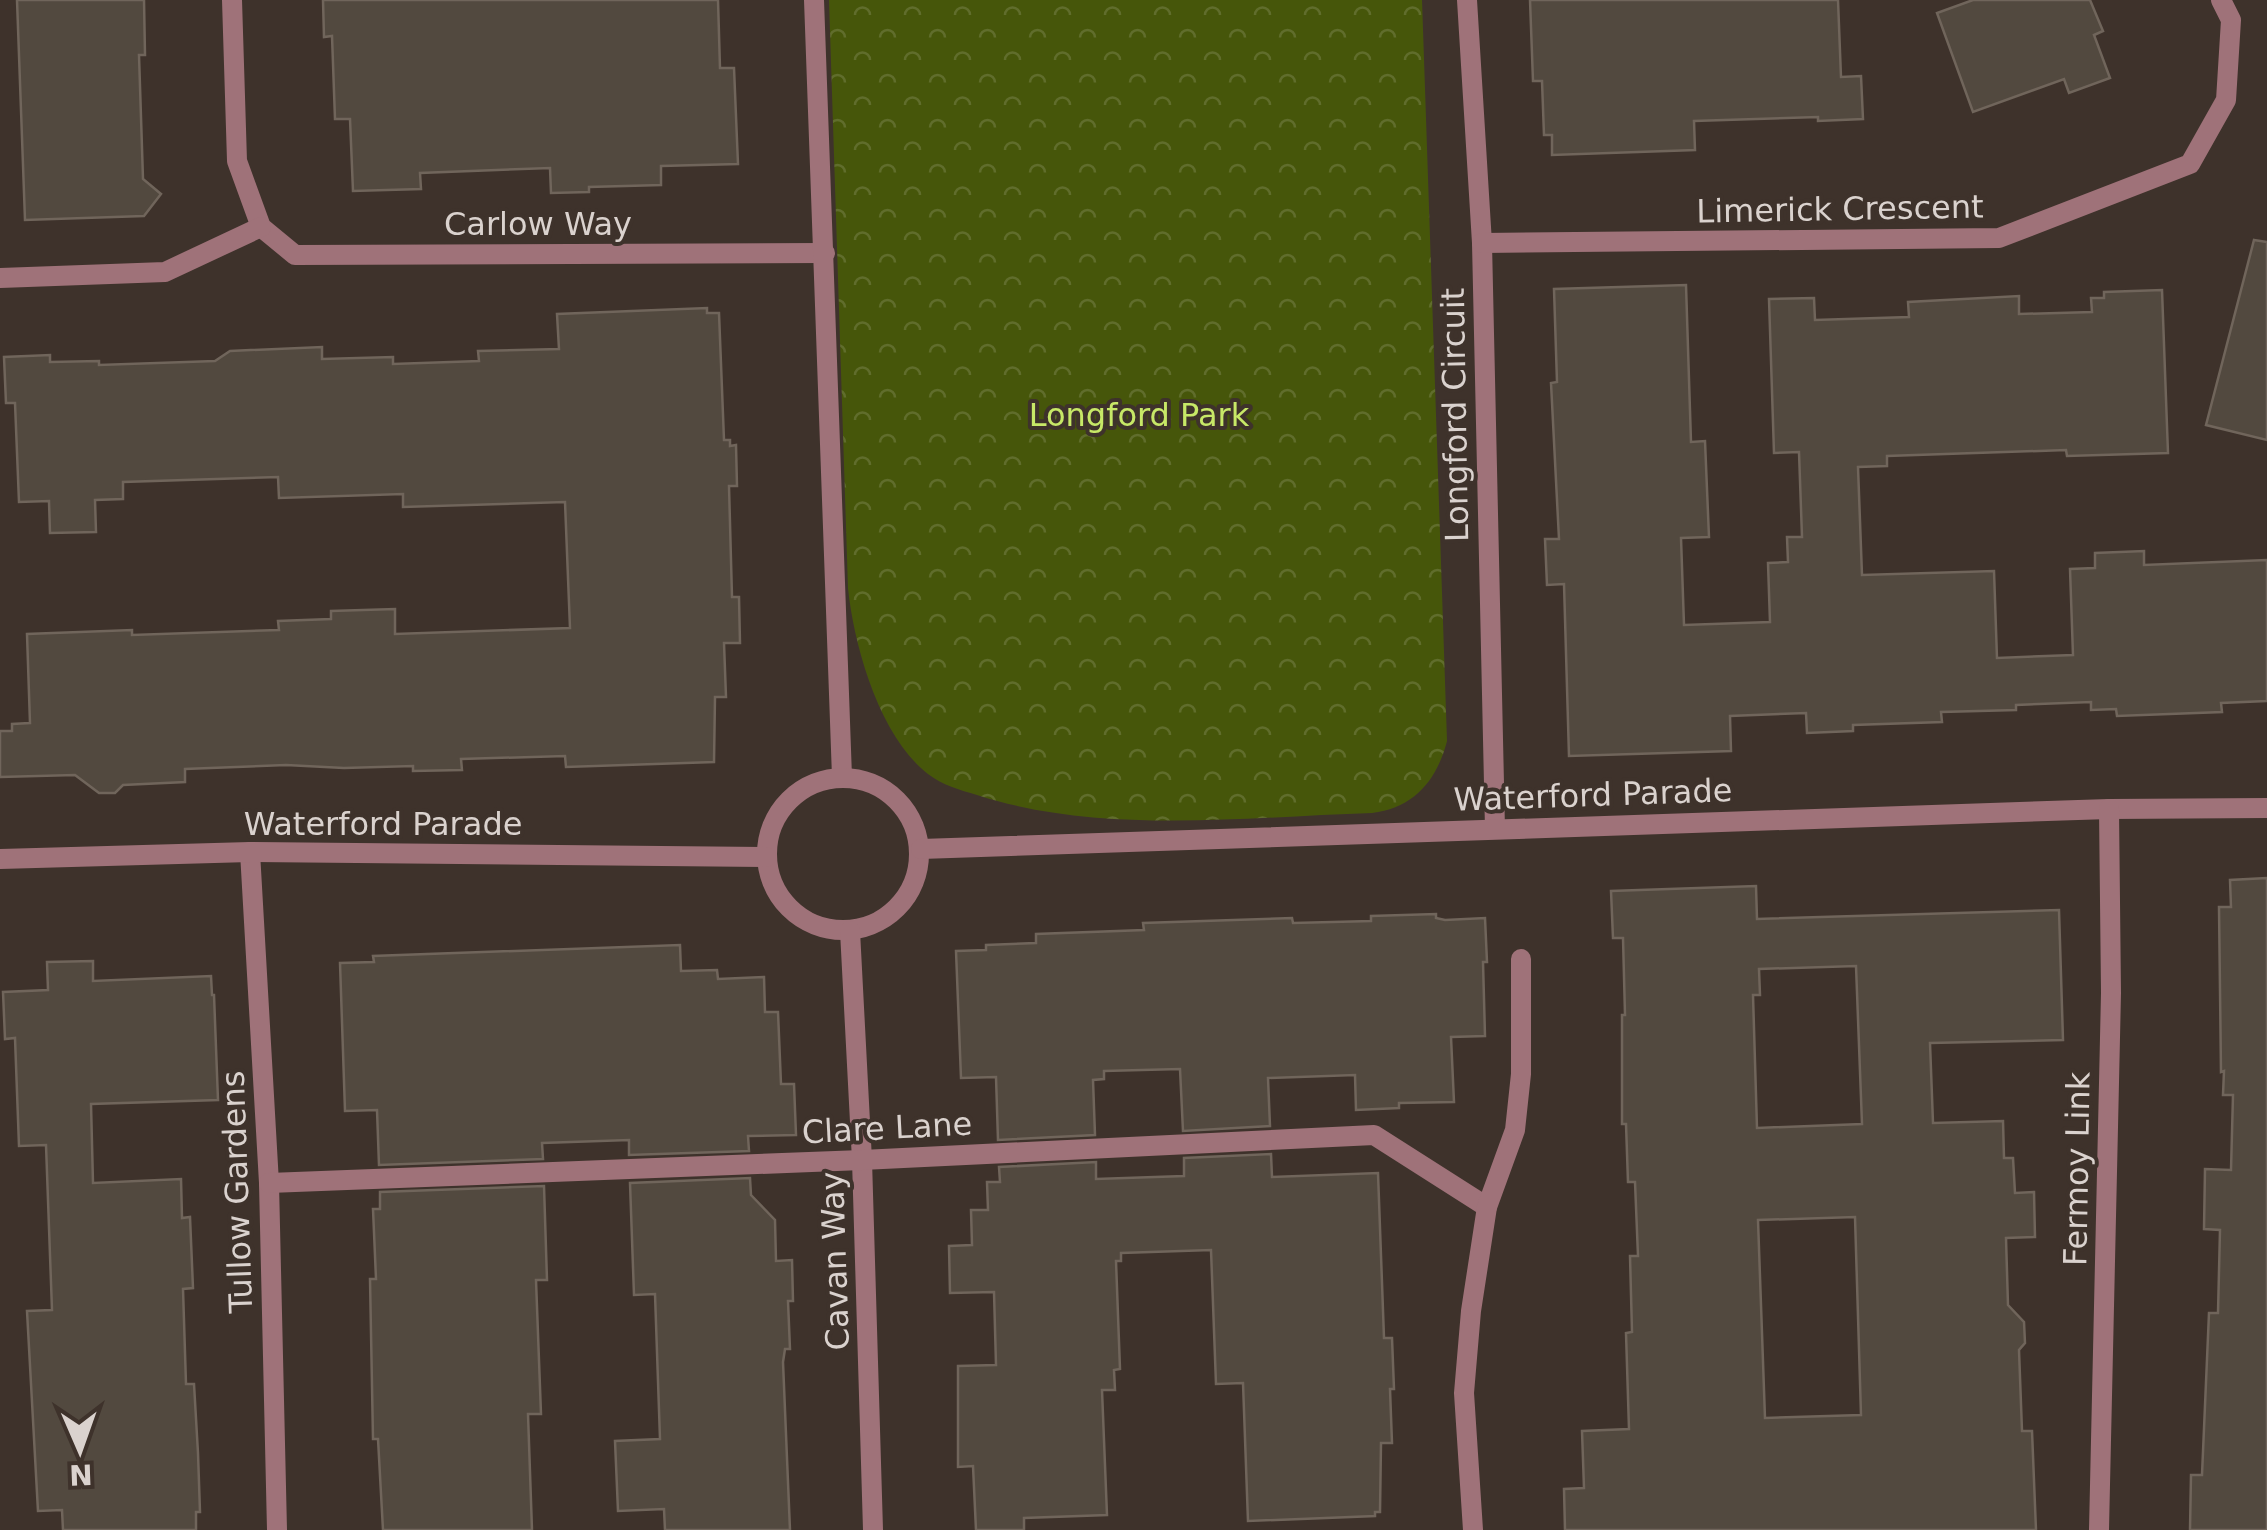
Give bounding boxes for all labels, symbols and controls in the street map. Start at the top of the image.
street label: Limerick Crescent [1696,187,1984,231]
street label: Carlow Way [444,205,632,243]
street label: Longford Circuit [1434,288,1476,542]
park label: Longford Park [1029,396,1250,434]
street label: Waterford Parade [1453,771,1733,819]
street label: Waterford Parade [244,805,522,843]
street label: Tullow Gardens [214,1070,260,1315]
street label: Fermoy Link [2056,1071,2098,1266]
street label: Clare Lane [801,1105,973,1151]
street label: Cavan Way [813,1171,857,1351]
north arrow [30,1400,130,1500]
text: N [69,1458,93,1491]

